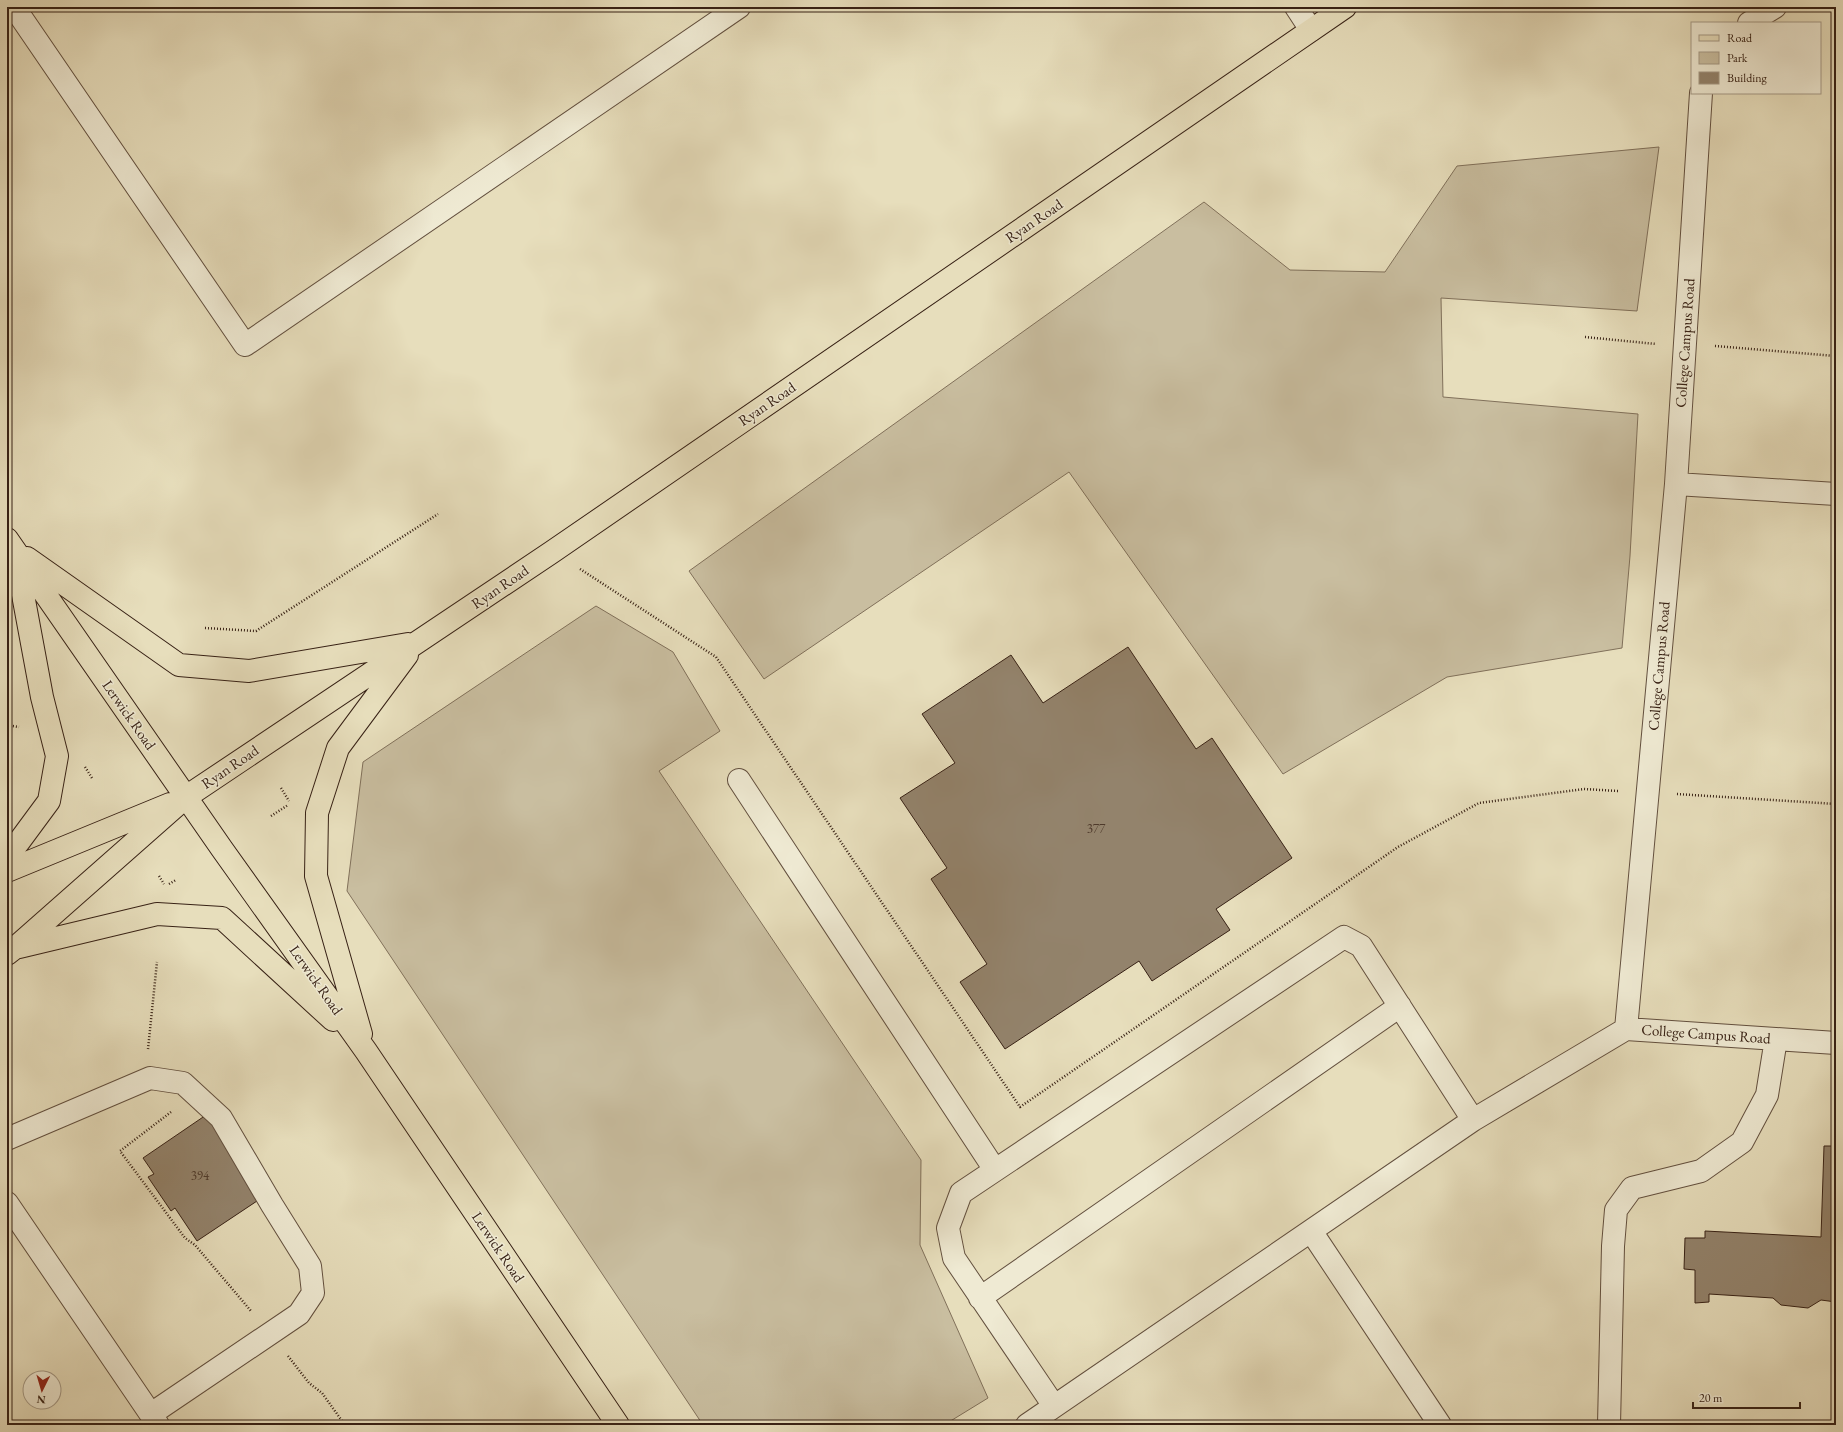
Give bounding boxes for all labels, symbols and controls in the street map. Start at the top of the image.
legend [1691,22,1821,94]
text: Road [1727,30,1753,46]
text: Park [1727,50,1748,66]
text: Building [1727,70,1768,86]
street label: Ryan Road [1001,194,1066,247]
street label: College Campus Road [1671,277,1699,408]
street label: Ryan Road [734,377,799,430]
street label: Ryan Road [467,560,532,613]
street label: College Campus Road [1643,600,1674,731]
street label: Lerwick Road [98,676,161,754]
street label: Ryan Road [197,740,262,793]
house number: 377 [1087,820,1106,837]
street label: Lerwick Road [285,941,348,1019]
street label: College Campus Road [1641,1020,1772,1048]
house number: 394 [191,1167,210,1184]
street label: Lerwick Road [468,1208,529,1286]
north arrow [22,1370,62,1410]
scale bar [1693,1384,1800,1410]
text: 20 m [1699,1390,1723,1406]
text: N [36,1393,46,1407]

